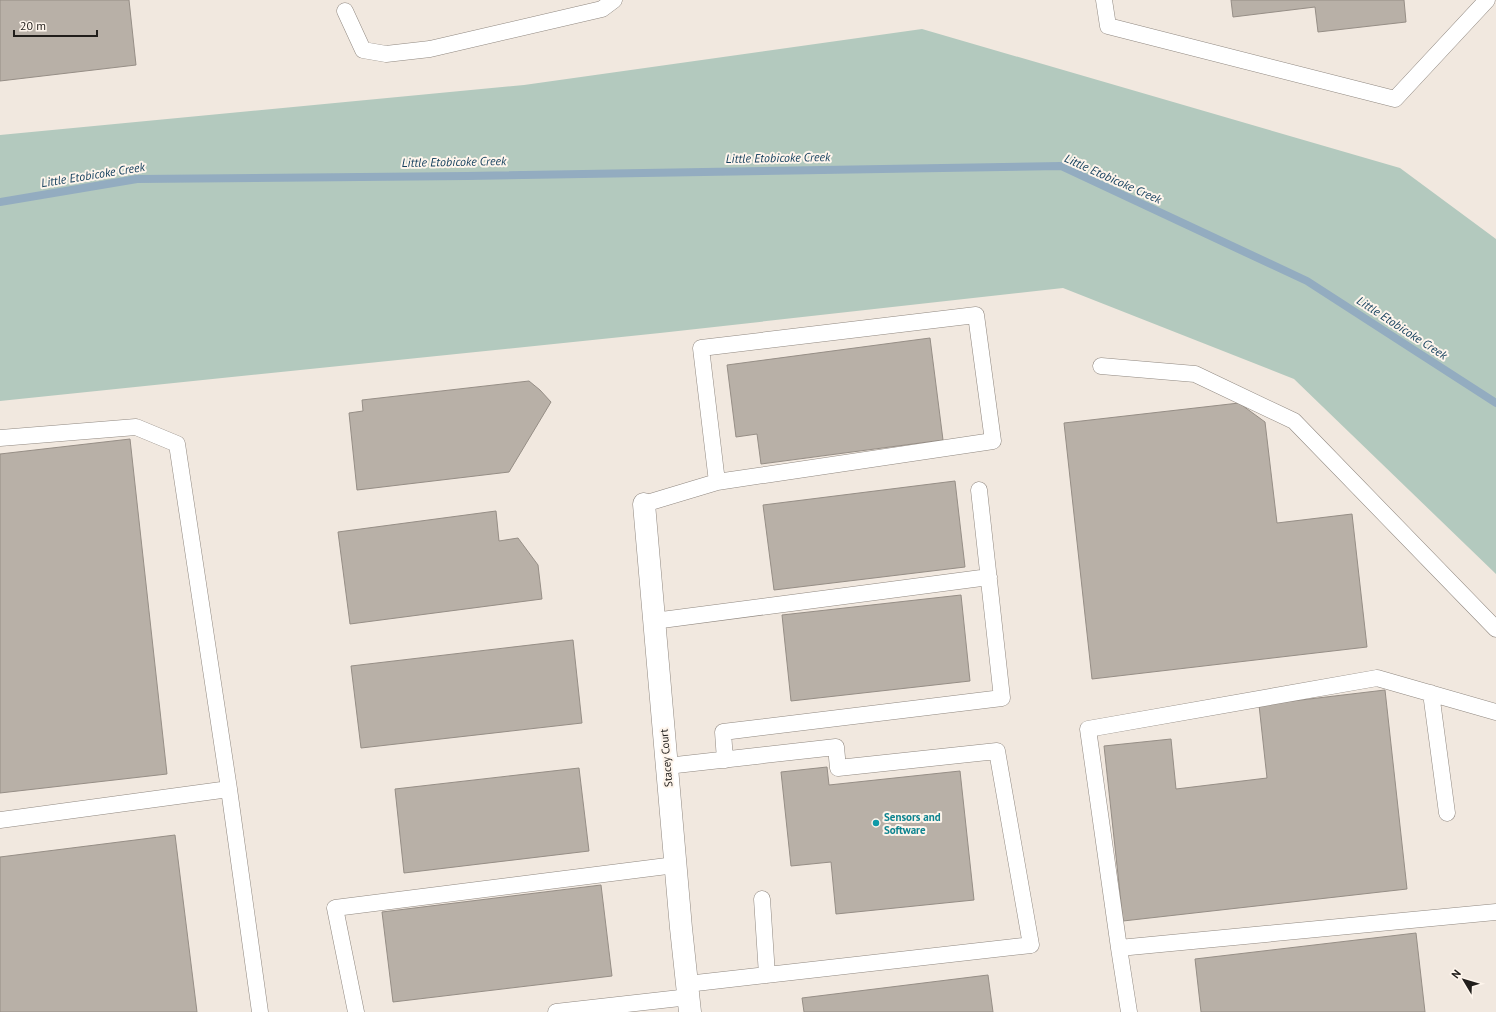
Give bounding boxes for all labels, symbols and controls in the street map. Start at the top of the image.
scale bar [14,12,97,38]
text: 20 m [20,18,46,33]
water label: Little Etobicoke Creek [725,149,831,166]
water label: Little Etobicoke Creek [1062,150,1165,207]
water label: Little Etobicoke Creek [401,153,507,170]
water label: Little Etobicoke Creek [40,159,146,190]
water label: Little Etobicoke Creek [1354,293,1451,363]
street label: Stacey Court [656,728,676,788]
place label: Sensors and Software [884,810,941,837]
marker: Sensors and Software [871,818,881,828]
north arrow [1444,960,1484,1000]
text: N [1448,967,1464,981]

